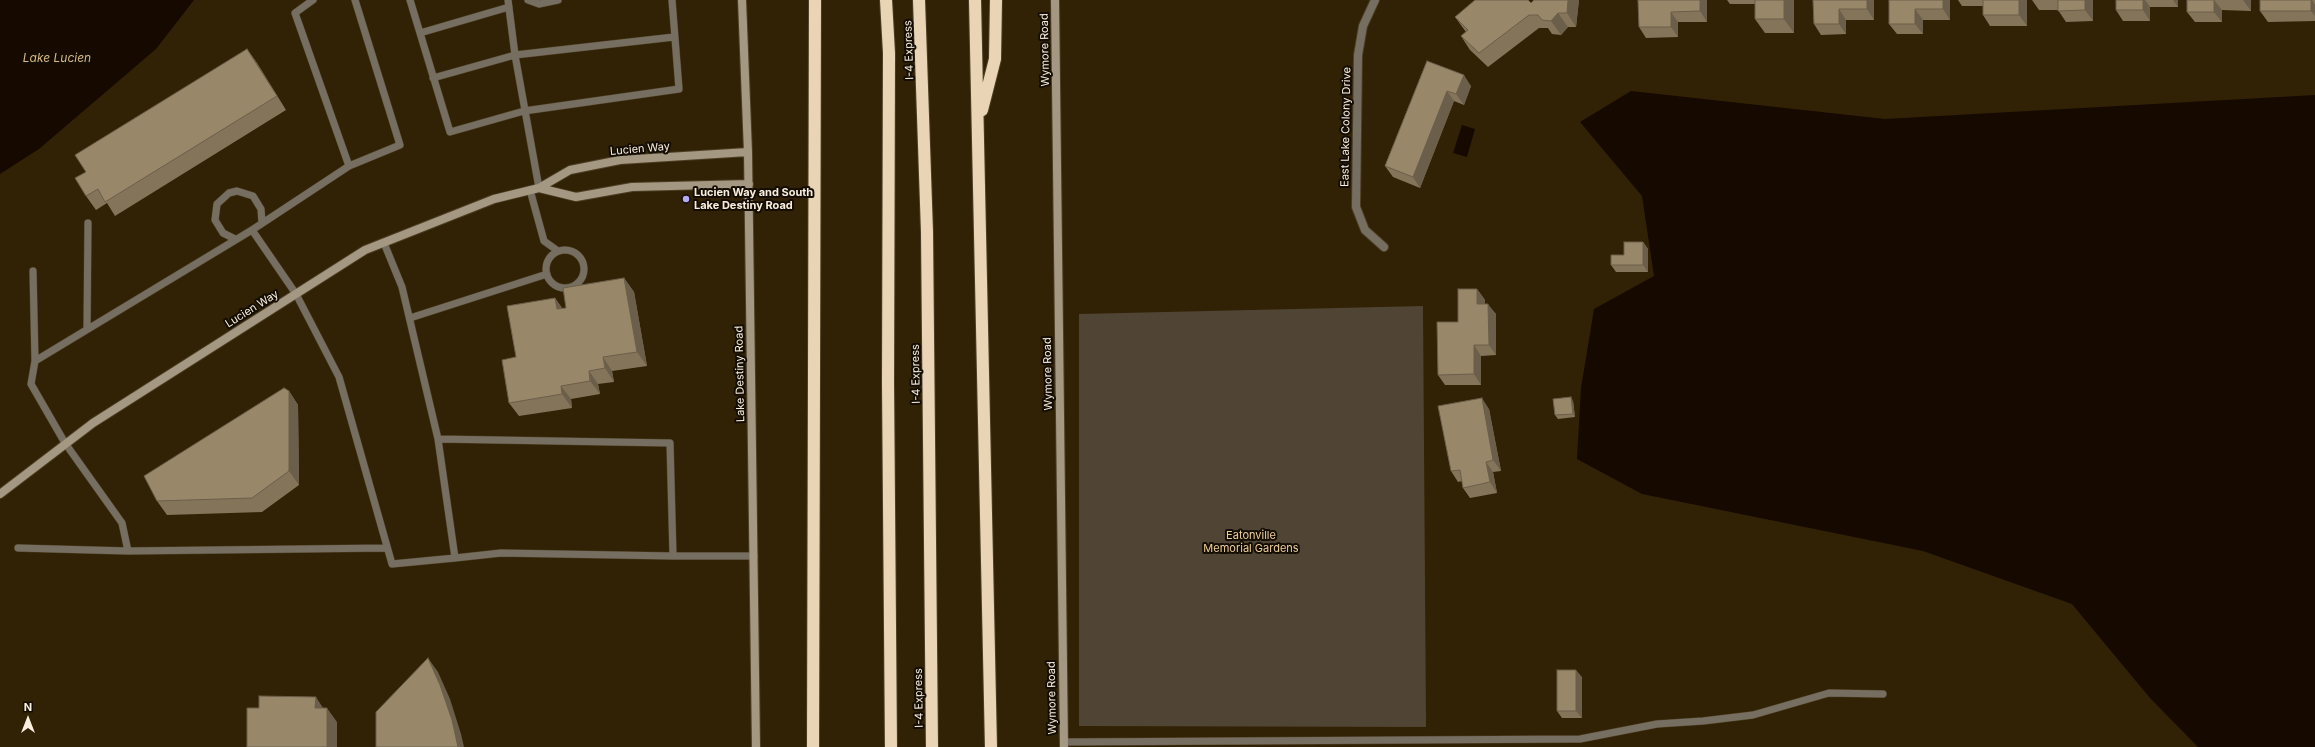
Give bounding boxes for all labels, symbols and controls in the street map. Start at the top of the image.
street label: Wymore Road [1038,13,1052,87]
street label: I-4 Express [901,20,917,80]
water label: Lake Lucien [23,51,91,65]
street label: East Lake Colony Drive [1338,67,1354,187]
street label: Lucien Way [609,140,671,158]
place label: Lucien Way and South Lake Destiny Road [694,186,813,212]
marker: Lucien Way and South Lake Destiny Road [681,194,691,204]
street label: Lucien Way [223,287,281,331]
street label: Lake Destiny Road [733,326,747,422]
street label: Wymore Road [1041,337,1055,411]
street label: I-4 Express [909,344,923,404]
park label: Eatonville Memorial Gardens [1203,529,1299,555]
street label: Wymore Road [1045,661,1059,735]
street label: I-4 Express [912,668,926,728]
north arrow [8,699,48,739]
text: N [24,700,32,714]

